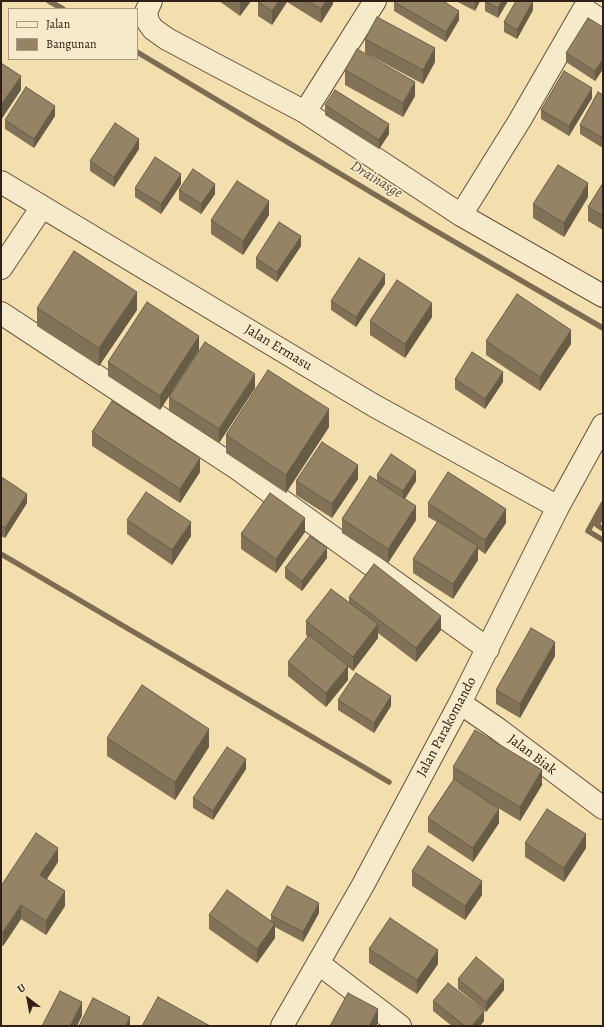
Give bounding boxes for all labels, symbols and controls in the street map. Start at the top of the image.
legend [8,8,138,60]
text: Jalan [46,16,70,32]
text: Bangunan [46,36,97,52]
water label: Drainasge [347,157,405,203]
street label: Jalan Ermasu [241,321,315,375]
street label: Jalan Parakomando [414,674,480,780]
street label: Jalan Biak [504,731,560,779]
north arrow [8,979,48,1019]
text: U [14,980,28,997]

